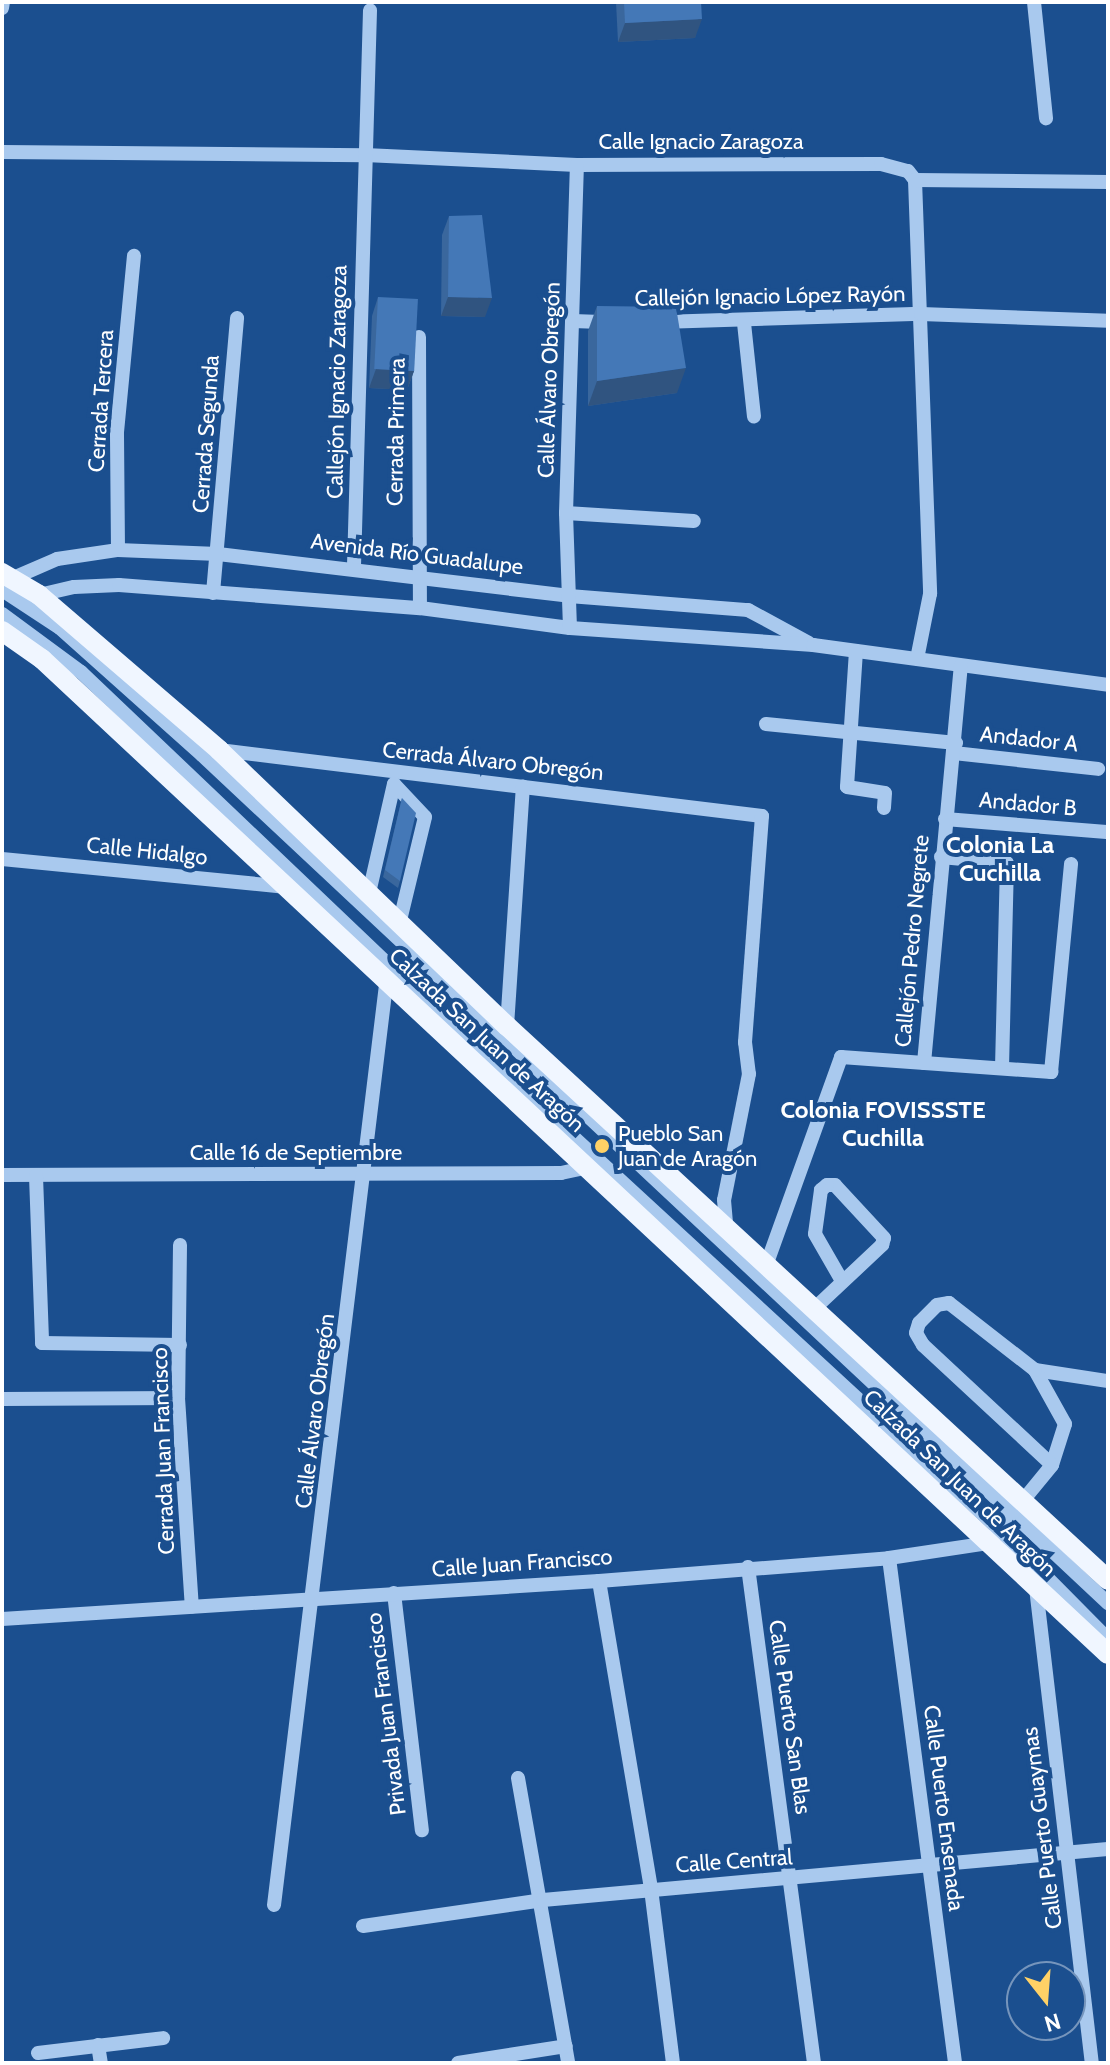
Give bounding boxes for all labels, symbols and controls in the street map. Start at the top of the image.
street label: Calle Ignacio Zaragoza [599,129,803,155]
street label: Callejón Ignacio Zaragoza [322,265,352,499]
street label: Callejón Ignacio López Rayón [634,280,906,312]
street label: Calle Álvaro Obregón [532,281,566,479]
street label: Cerrada Tercera [83,329,119,473]
street label: Cerrada Segunda [187,354,225,514]
street label: Cerrada Primera [382,358,410,506]
street label: Avenida Río Guadalupe [309,528,525,580]
street label: Andador A [979,721,1079,757]
street label: Cerrada Álvaro Obregón [381,736,605,786]
street label: Andador B [978,787,1078,821]
district label: Colonia La Cuchilla [946,831,1054,887]
street label: Calle Hidalgo [85,832,209,870]
street label: Callejón Pedro Negrete [890,834,934,1048]
street label: Calzada San Juan de Aragón [384,942,590,1138]
district label: Colonia FOVISSSTE Cuchilla [780,1096,986,1152]
place label: Pueblo San Juan de Aragón [618,1120,757,1172]
marker: Pueblo San Juan de Aragón [593,1137,611,1155]
street label: Calle 16 de Septiembre [190,1140,402,1166]
street label: Calle Álvaro Obregón [290,1312,340,1510]
street label: Cerrada Juan Francisco [146,1347,180,1555]
street label: Calzada San Juan de Aragón [858,1384,1062,1582]
street label: Calle Juan Francisco [431,1544,613,1582]
street label: Privada Juan Francisco [360,1611,412,1817]
street label: Calle Puerto San Blas [763,1618,817,1816]
street label: Calle Puerto Ensenada [918,1703,970,1913]
street label: Calle Puerto Guaymas [1016,1725,1068,1931]
street label: Calle Central [675,1844,793,1878]
north arrow [1006,1961,1086,2041]
text: N [1041,2007,1064,2038]

